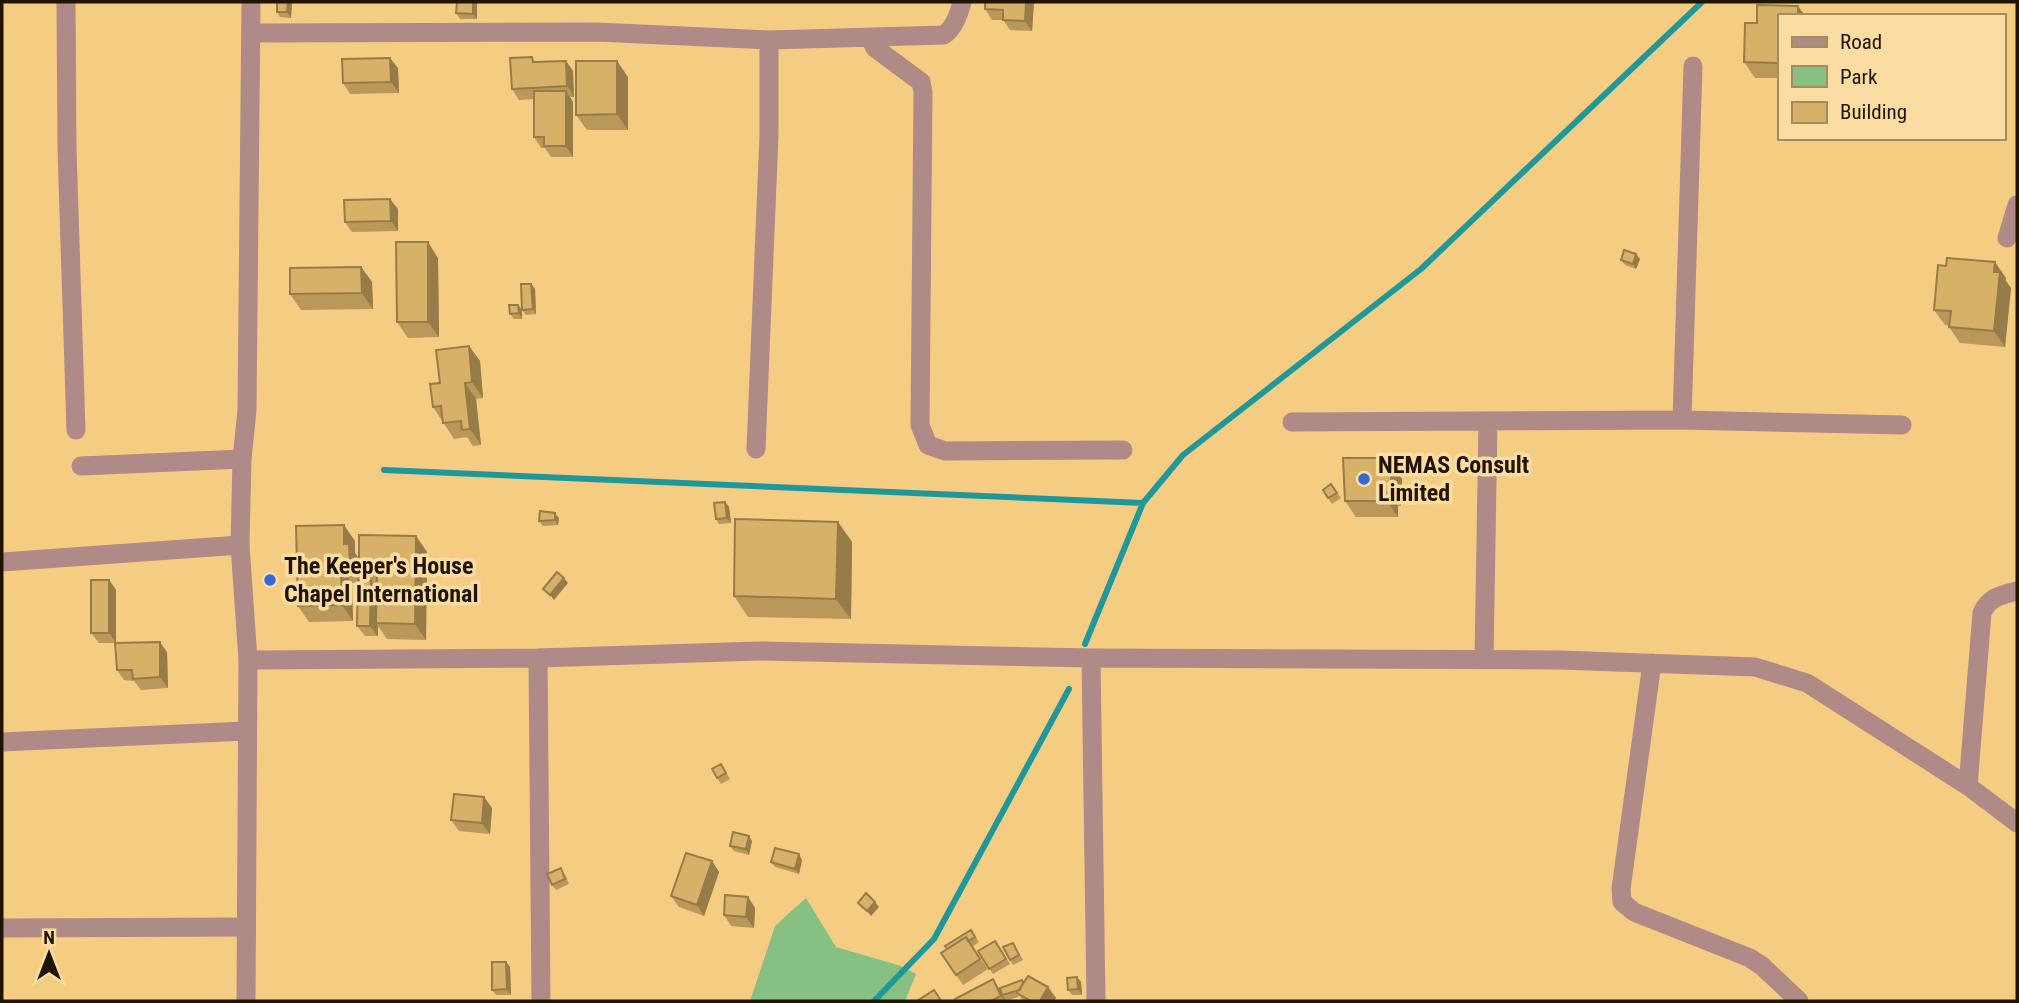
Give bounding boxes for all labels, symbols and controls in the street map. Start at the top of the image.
legend [1778,14,2005,140]
text: Road [1840,30,1882,54]
text: Park [1840,65,1878,89]
text: Building [1840,100,1907,124]
place label: NEMAS Consult Limited [1378,451,1529,507]
marker: NEMAS Consult Limited [1356,471,1372,487]
place label: The Keeper's House Chapel International [284,552,478,608]
marker: The Keeper's House Chapel International [262,572,278,588]
north arrow [14,919,84,989]
text: N [43,926,55,949]

